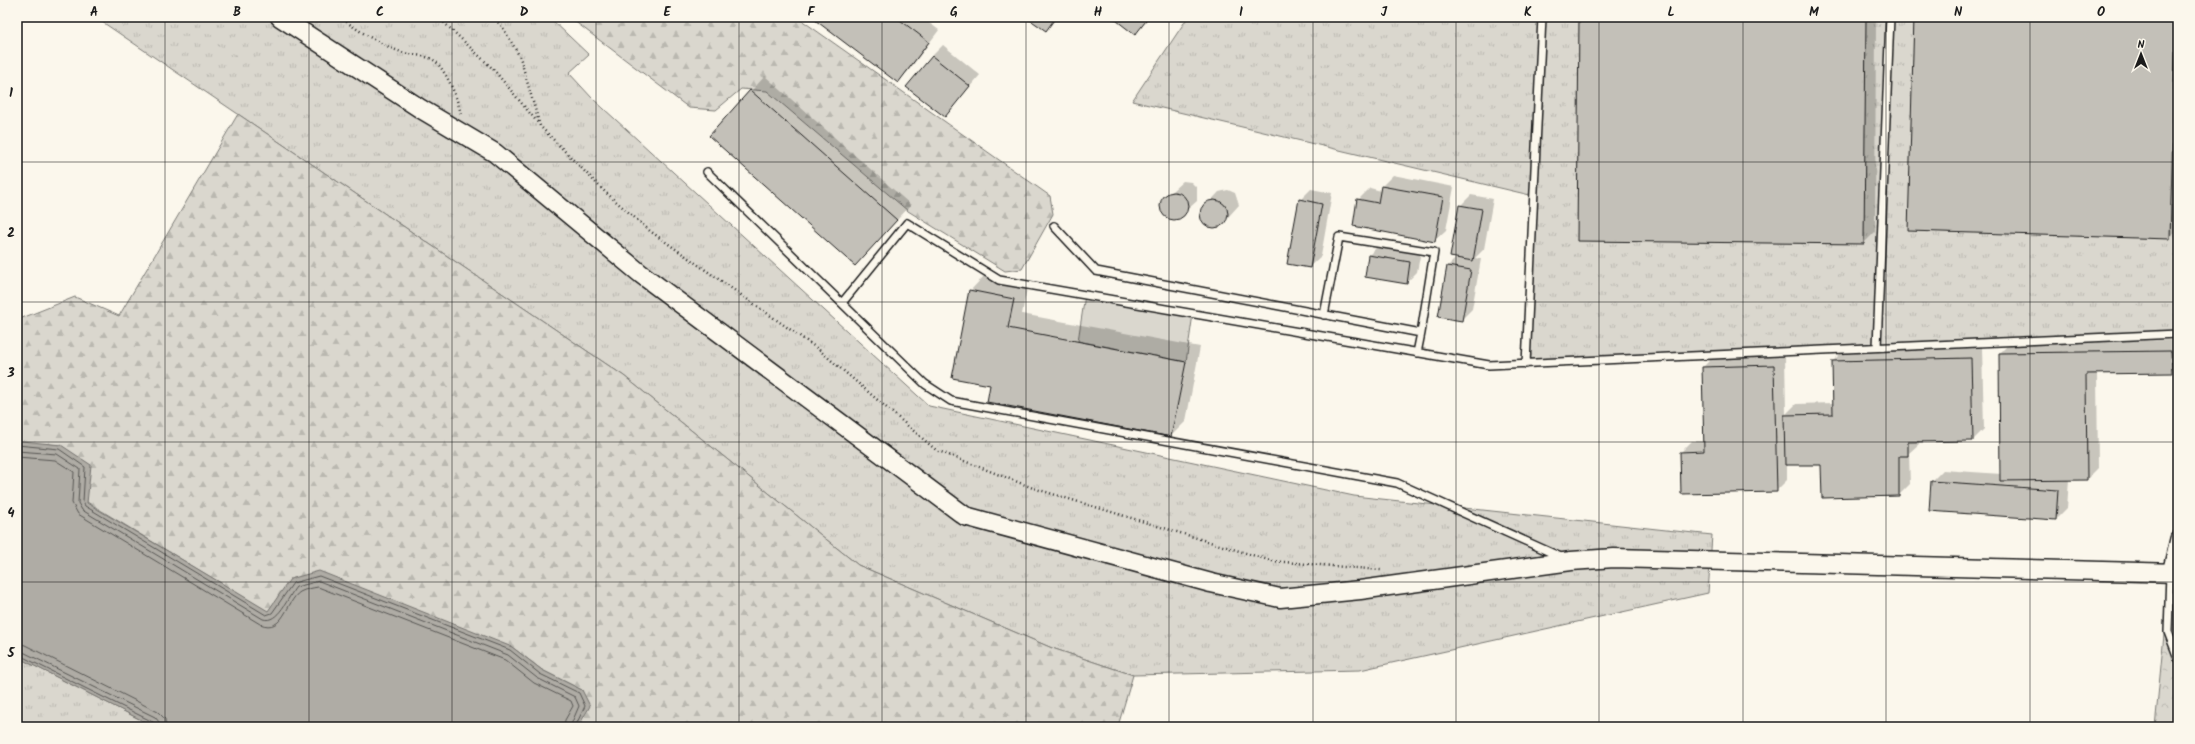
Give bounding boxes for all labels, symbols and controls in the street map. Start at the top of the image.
text: A [90,2,98,23]
text: B [233,2,241,23]
text: C [376,2,384,23]
text: D [520,2,529,23]
text: E [663,2,671,23]
text: F [807,2,815,23]
text: G [950,2,958,23]
text: H [1094,2,1103,23]
text: I [1239,2,1243,23]
text: J [1381,2,1388,23]
text: K [1524,2,1532,23]
text: L [1667,2,1675,23]
text: M [1809,2,1819,23]
text: N [1954,2,1963,23]
text: O [2097,2,2105,23]
north arrow [2121,34,2161,74]
text: N [2138,36,2145,54]
text: 1 [9,83,13,104]
text: 2 [7,223,15,244]
text: 3 [6,363,15,384]
text: 4 [7,503,15,524]
text: 5 [7,643,16,664]

